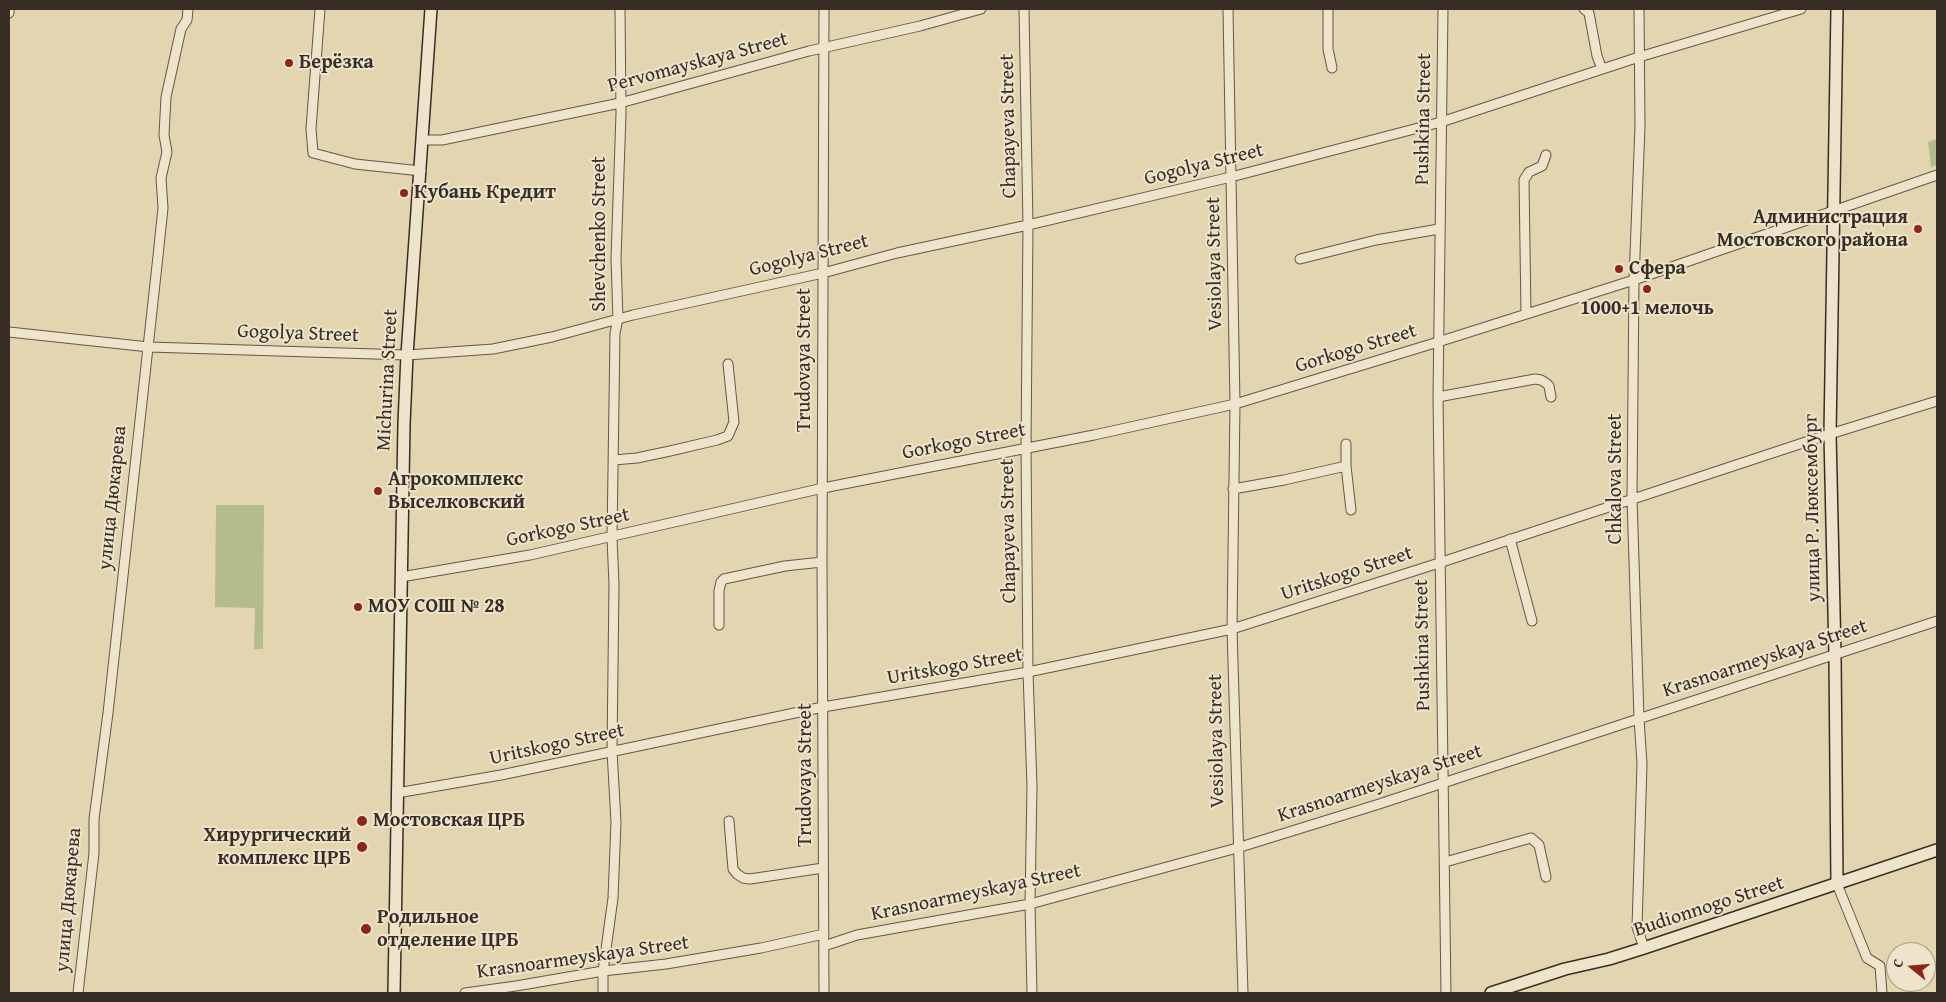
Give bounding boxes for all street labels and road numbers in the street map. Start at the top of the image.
street label: Pervomayskaya Street [605,27,791,99]
street label: Chapayeva Street [996,53,1022,199]
street label: Pushkina Street [1411,53,1437,185]
street label: Gogolya Street [1142,139,1266,191]
street label: Shevchenko Street [588,156,612,312]
street label: Vesiolaya Street [1202,197,1228,331]
street label: Gogolya Street [747,230,871,282]
street label: Trudovaya Street [793,288,817,432]
street label: Michurina Street [372,308,404,452]
street label: Gorkogo Street [1293,319,1419,379]
street label: Gogolya Street [237,320,359,348]
street label: Chkalova Street [1604,413,1628,545]
street label: улица Р. Люксембург [1799,414,1827,602]
street label: Gorkogo Street [900,418,1028,466]
street label: улица Дюкарева [93,425,133,571]
street label: Chapayeva Street [996,458,1022,604]
street label: Gorkogo Street [504,503,632,553]
street label: Uritskogo Street [1278,541,1416,607]
street label: Pushkina Street [1410,579,1436,711]
street label: Krasnoarmeyskaya Street [1660,615,1870,703]
street label: Uritskogo Street [885,643,1025,691]
street label: Vesiolaya Street [1204,674,1230,808]
street label: Trudovaya Street [794,703,818,847]
street label: Uritskogo Street [487,719,627,771]
street label: Krasnoarmeyskaya Street [1275,740,1485,828]
street label: улица Дюкарева [51,827,87,973]
street label: Krasnoarmeyskaya Street [869,859,1083,927]
street label: Budionnogo Street [1631,871,1787,943]
street label: Krasnoarmeyskaya Street [475,931,691,985]

